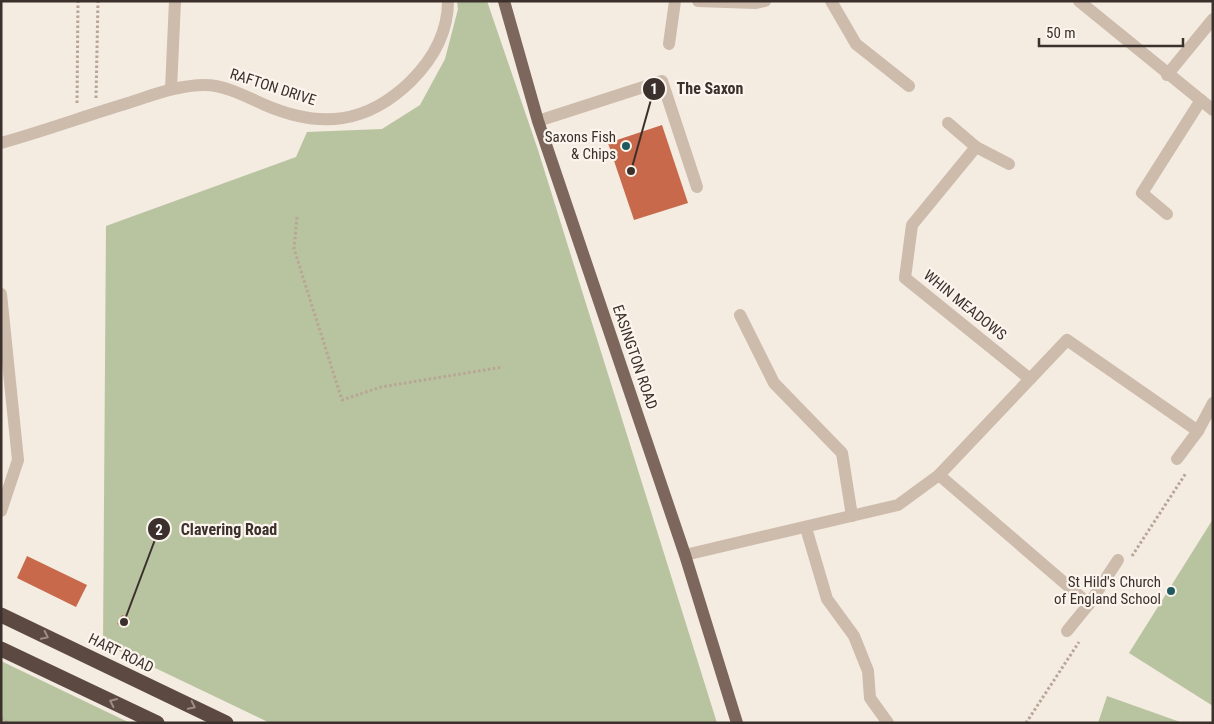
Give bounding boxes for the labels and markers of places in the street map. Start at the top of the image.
callout: The Saxon [641,73,753,104]
place label: Saxons Fish & Chips [545,128,616,163]
marker: Saxons Fish & Chips [620,140,632,152]
callout: Clavering Road [146,514,288,545]
place label: St Hild's Church of England School [1054,573,1161,608]
marker: St Hild's Church of England School [1165,585,1177,597]

